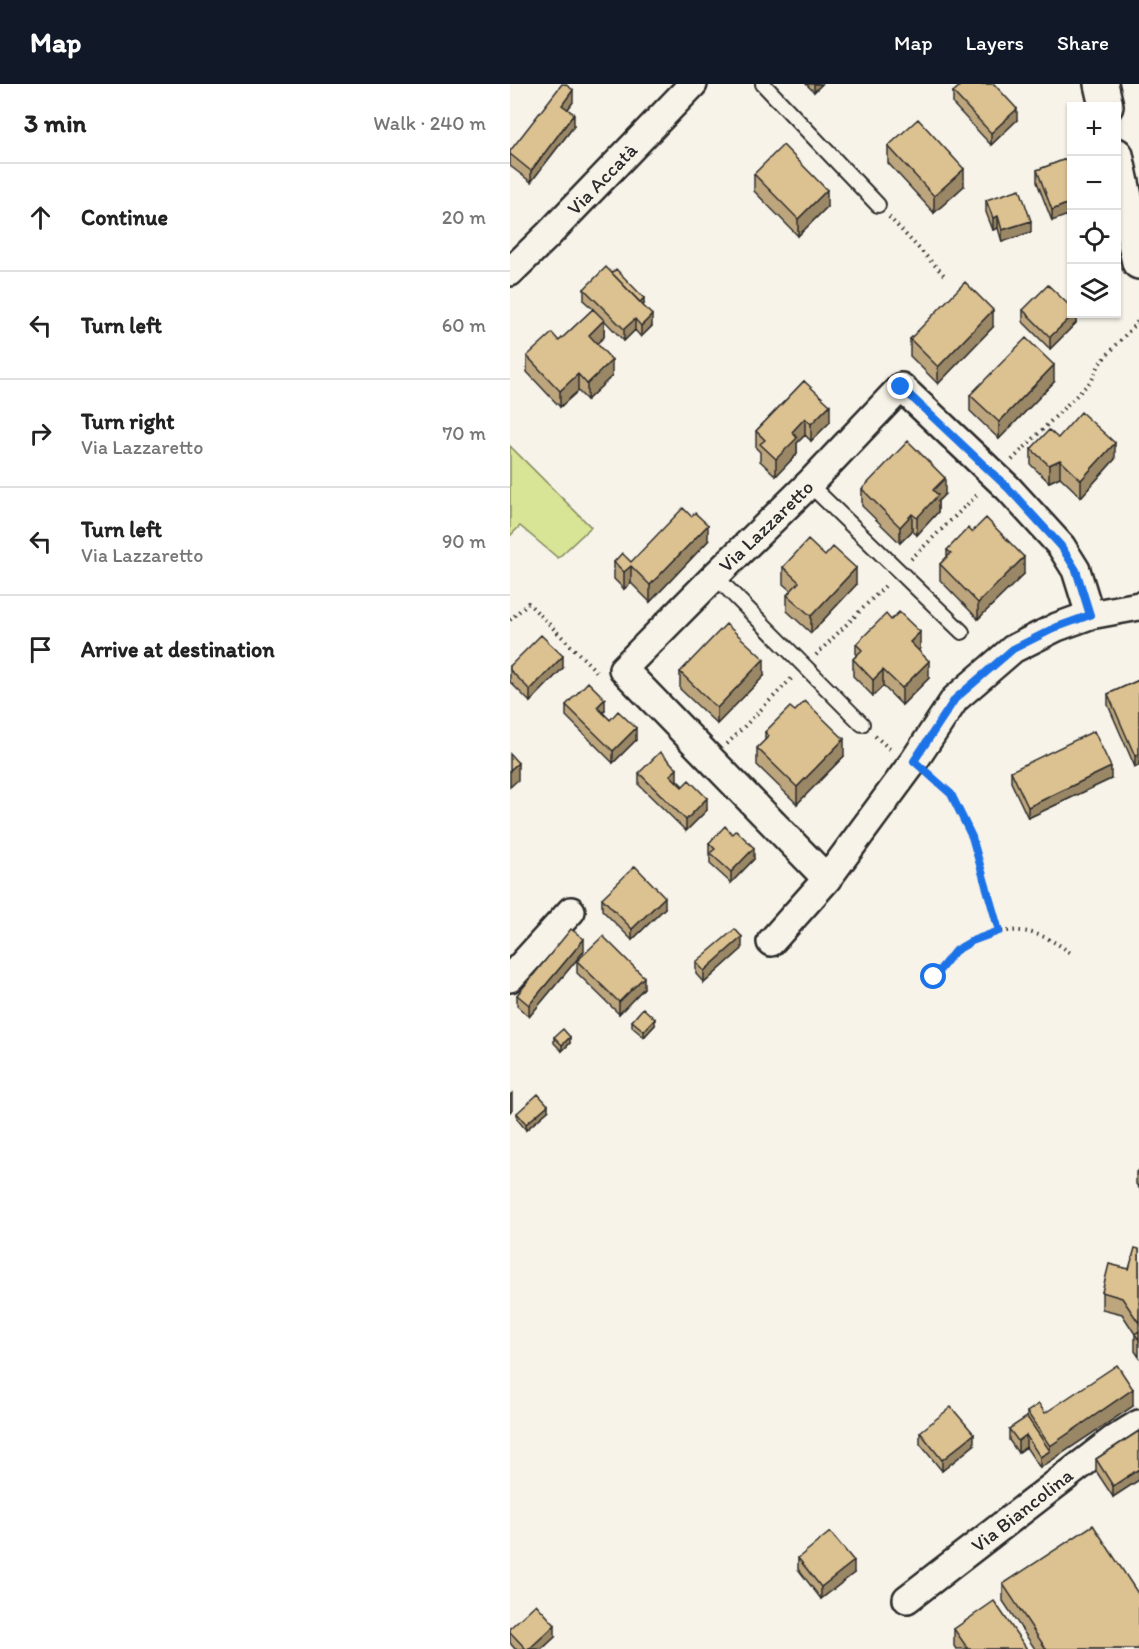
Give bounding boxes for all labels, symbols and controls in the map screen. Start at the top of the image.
text: Map [30,25,81,59]
text: Map [894,30,933,55]
text: Layers [966,30,1024,55]
text: Share [1057,30,1109,55]
map controls [1067,102,1121,318]
button: + [1067,102,1121,156]
text: 3 min [24,107,86,139]
text: Walk · 240 m [373,111,486,135]
street label: Via Accatà [562,138,643,220]
button: − [1067,156,1121,210]
icon: ahead [24,201,57,234]
text: Continue [81,204,168,231]
text: 20 m [442,205,486,229]
button: locate [1067,210,1121,264]
button: layers [1067,264,1121,318]
icon: left [24,309,57,342]
text: Turn left [81,312,162,339]
text: 60 m [442,313,486,337]
route end [887,373,913,399]
text: Turn right [81,408,175,435]
icon: right [24,417,57,450]
text: 70 m [442,421,486,445]
text: Via Lazzaretto [81,435,203,459]
street label: Via Lazzaretto [714,475,818,577]
text: Turn left [81,516,162,543]
icon: left [24,525,57,558]
text: 90 m [442,529,486,553]
text: Via Lazzaretto [81,543,203,567]
icon: arrive [24,633,57,666]
text: Arrive at destination [81,636,275,663]
route start [920,963,946,989]
street label: Via Biancolina [966,1463,1078,1557]

